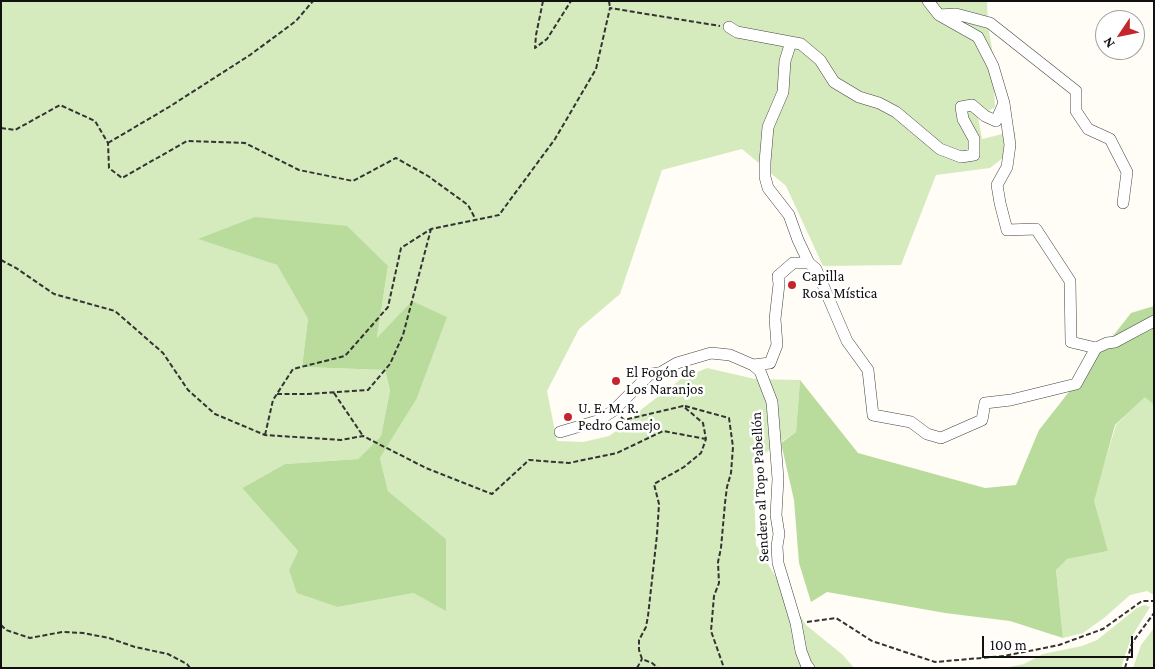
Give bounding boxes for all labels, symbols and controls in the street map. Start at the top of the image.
north arrow [1095,10,1145,60]
text: N [1099,34,1118,51]
place label: Capilla Rosa Mística [802,267,878,302]
marker: Capilla Rosa Mística [786,279,798,291]
place label: El Fogón de Los Naranjos [626,363,703,398]
marker: El Fogón de Los Naranjos [610,375,622,387]
place label: U. E. M. R. Pedro Camejo [578,399,660,434]
marker: U. E. M. R. Pedro Camejo [562,411,574,423]
street label: Sendero al Topo Pabellón [747,412,773,562]
scale bar [985,626,1136,658]
text: 100 m [990,637,1027,653]

